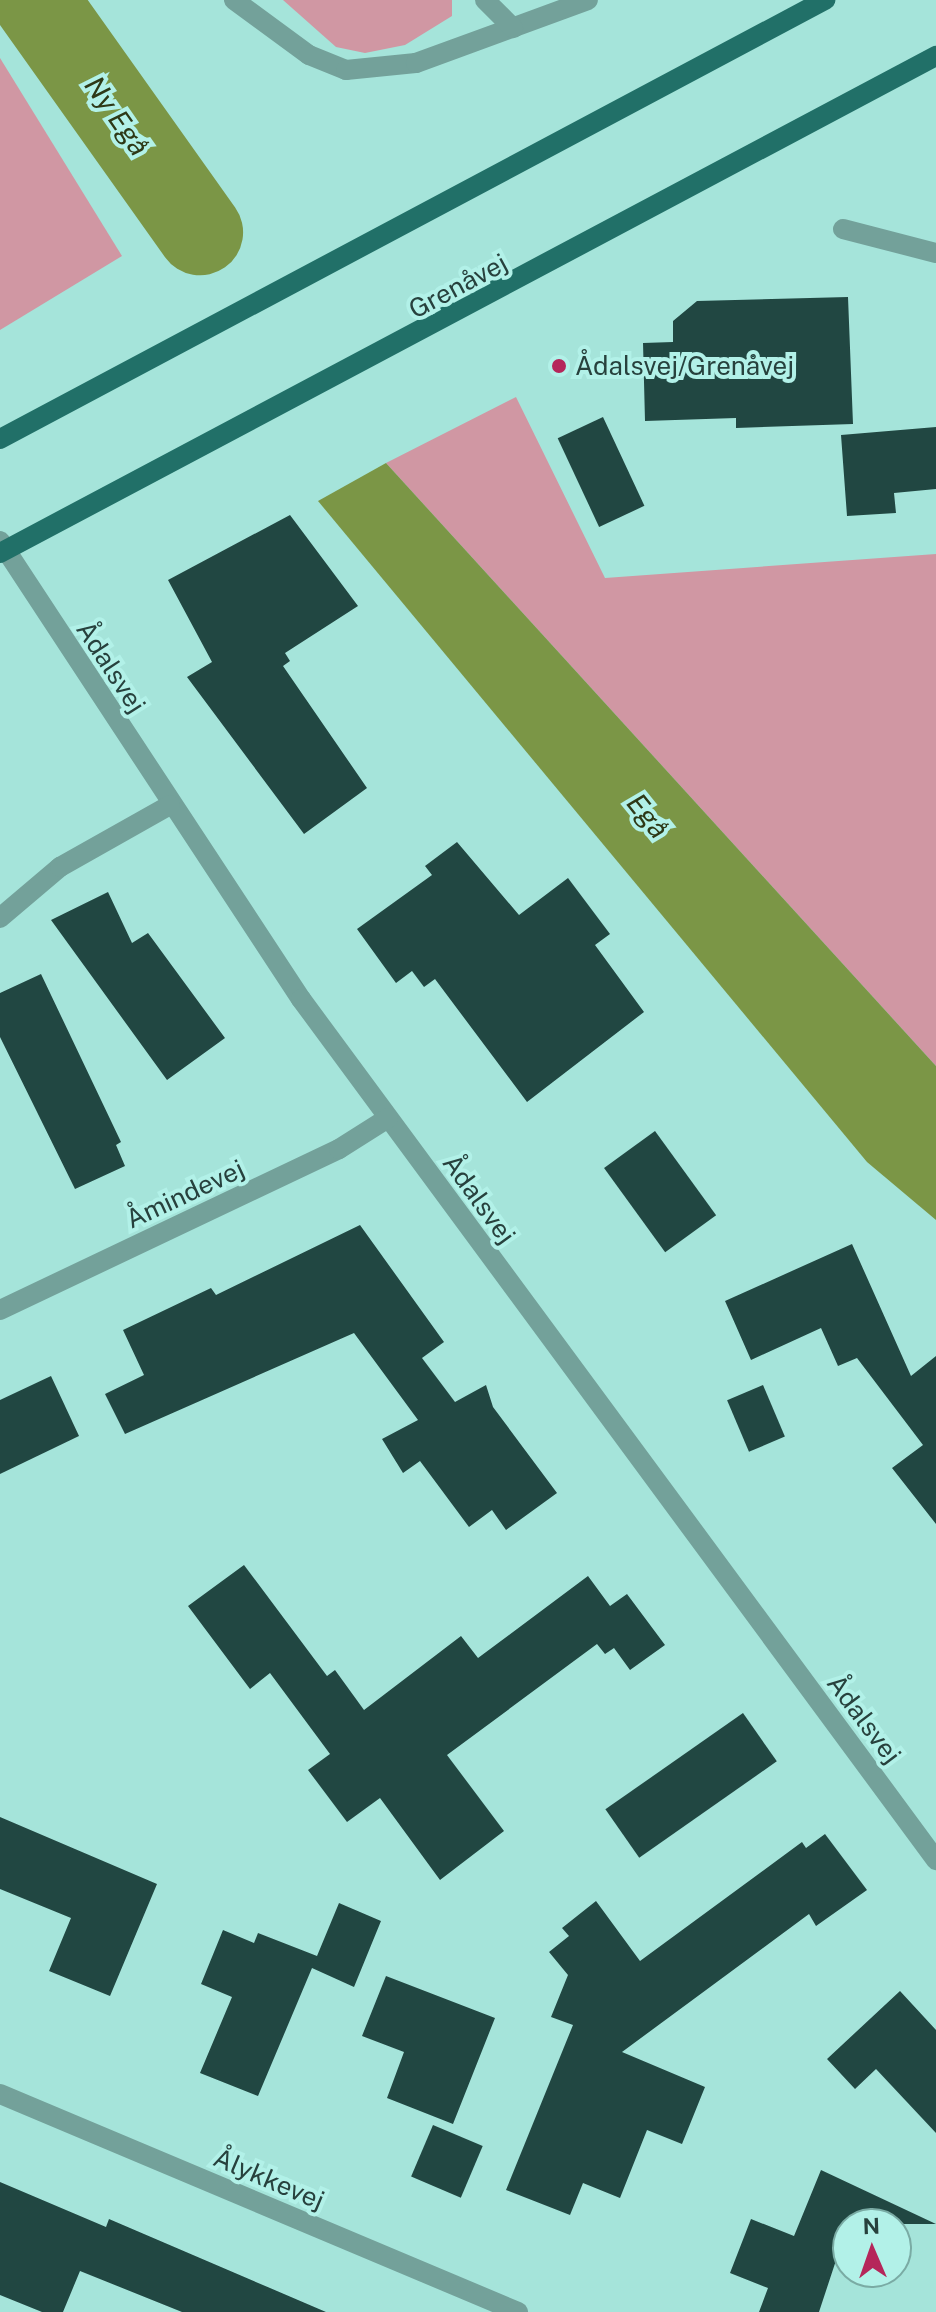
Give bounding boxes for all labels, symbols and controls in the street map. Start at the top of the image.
water label: Ny Egå [78,70,156,162]
street label: Grenåvej [403,247,513,325]
place label: Ådalsvej/Grenåvej [575,350,794,382]
marker: Ådalsvej/Grenåvej [550,357,568,375]
street label: Ådalsvej [70,615,152,719]
water label: Egå [620,787,676,845]
street label: Ådalsvej [436,1148,522,1250]
street label: Åmindevej [121,1153,249,1235]
street label: Ådalsvej [821,1668,907,1770]
street label: Ålykkevej [209,2142,329,2216]
north arrow [832,2208,912,2288]
text: N [862,2213,880,2239]

